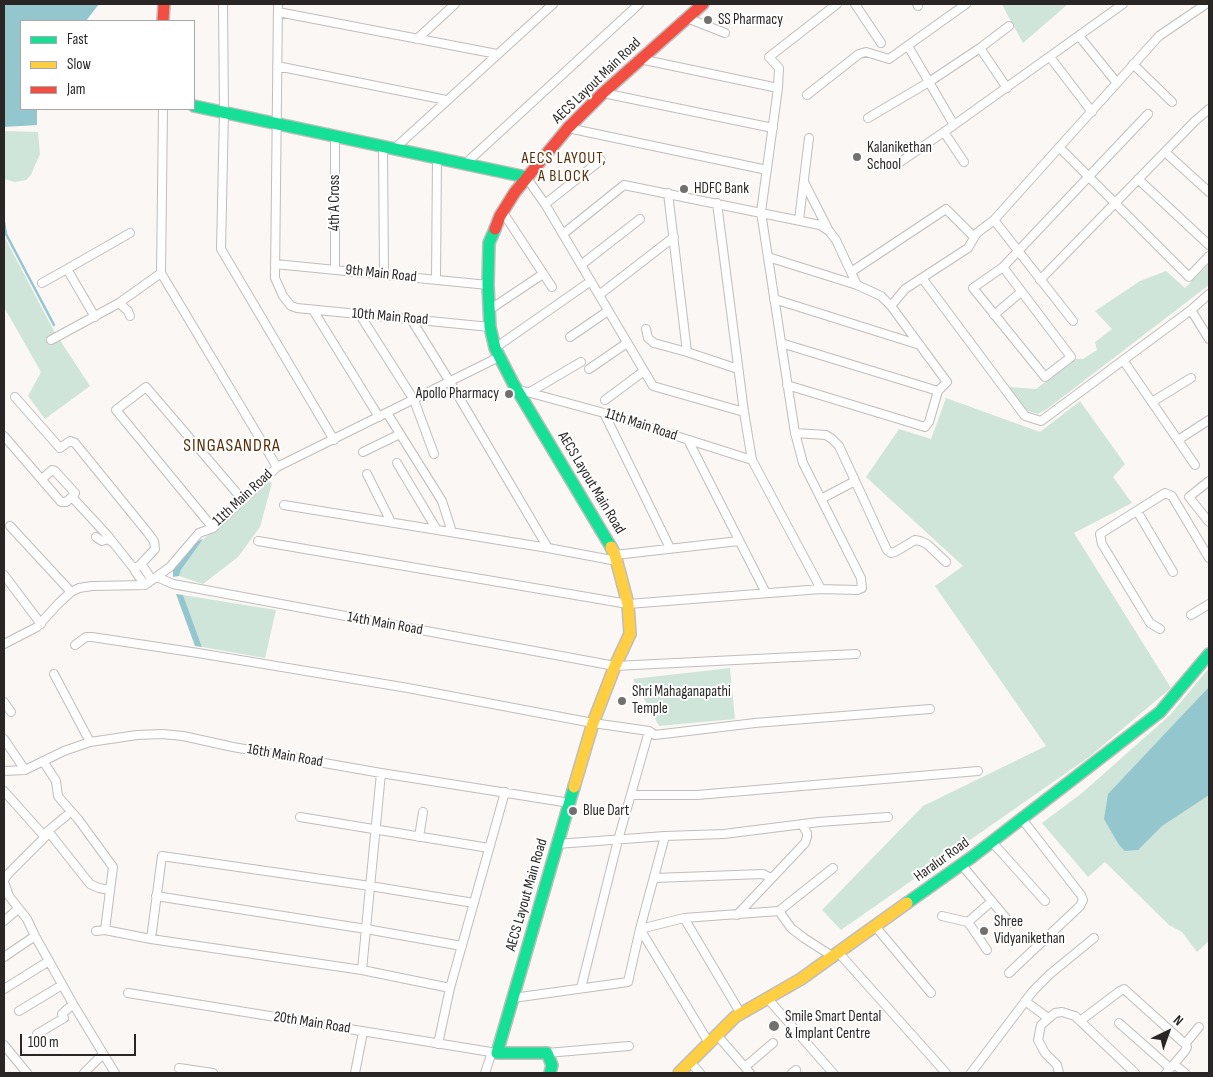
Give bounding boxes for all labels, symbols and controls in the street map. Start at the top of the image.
place label: SS Pharmacy [718,11,783,29]
marker: SS Pharmacy [702,14,714,26]
legend [20,20,195,110]
text: Fast [67,30,88,49]
street label: AECS Layout Main Road [549,34,645,128]
text: Slow [67,55,91,74]
text: Jam [67,80,85,99]
place label: Kalanikethan School [867,139,932,174]
district label: AECS LAYOUT, A BLOCK [520,149,608,187]
marker: Kalanikethan School [851,151,863,163]
street label: 4th A Cross [326,175,344,231]
place label: HDFC Bank [694,180,749,198]
marker: HDFC Bank [678,183,690,195]
street label: 9th Main Road [345,261,417,287]
street label: 10th Main Road [351,305,429,329]
place label: Apollo Pharmacy [416,385,499,403]
marker: Apollo Pharmacy [503,388,515,400]
street label: 11th Main Road [603,405,679,445]
street label: AECS Layout Main Road [553,429,629,537]
district label: SINGASANDRA [182,435,282,457]
street label: 11th Main Road [209,466,277,530]
street label: 14th Main Road [346,609,424,639]
place label: Shri Mahaganapathi Temple [632,683,731,718]
marker: Shri Mahaganapathi Temple [616,695,628,707]
street label: 16th Main Road [246,740,324,772]
place label: Blue Dart [583,802,629,820]
marker: Blue Dart [567,805,579,817]
street label: Haralur Road [911,834,973,886]
street label: AECS Layout Main Road [502,837,552,953]
place label: Shree Vidyanikethan [994,913,1065,948]
marker: Shree Vidyanikethan [978,925,990,937]
north arrow [1143,1007,1193,1057]
street label: 20th Main Road [272,1008,352,1038]
place label: Smile Smart Dental & Implant Centre [785,1008,881,1043]
text: N [1170,1012,1187,1029]
marker: Smile Smart Dental & Implant Centre [767,1019,781,1033]
scale bar [22,1024,139,1056]
text: 100 m [28,1033,59,1052]

